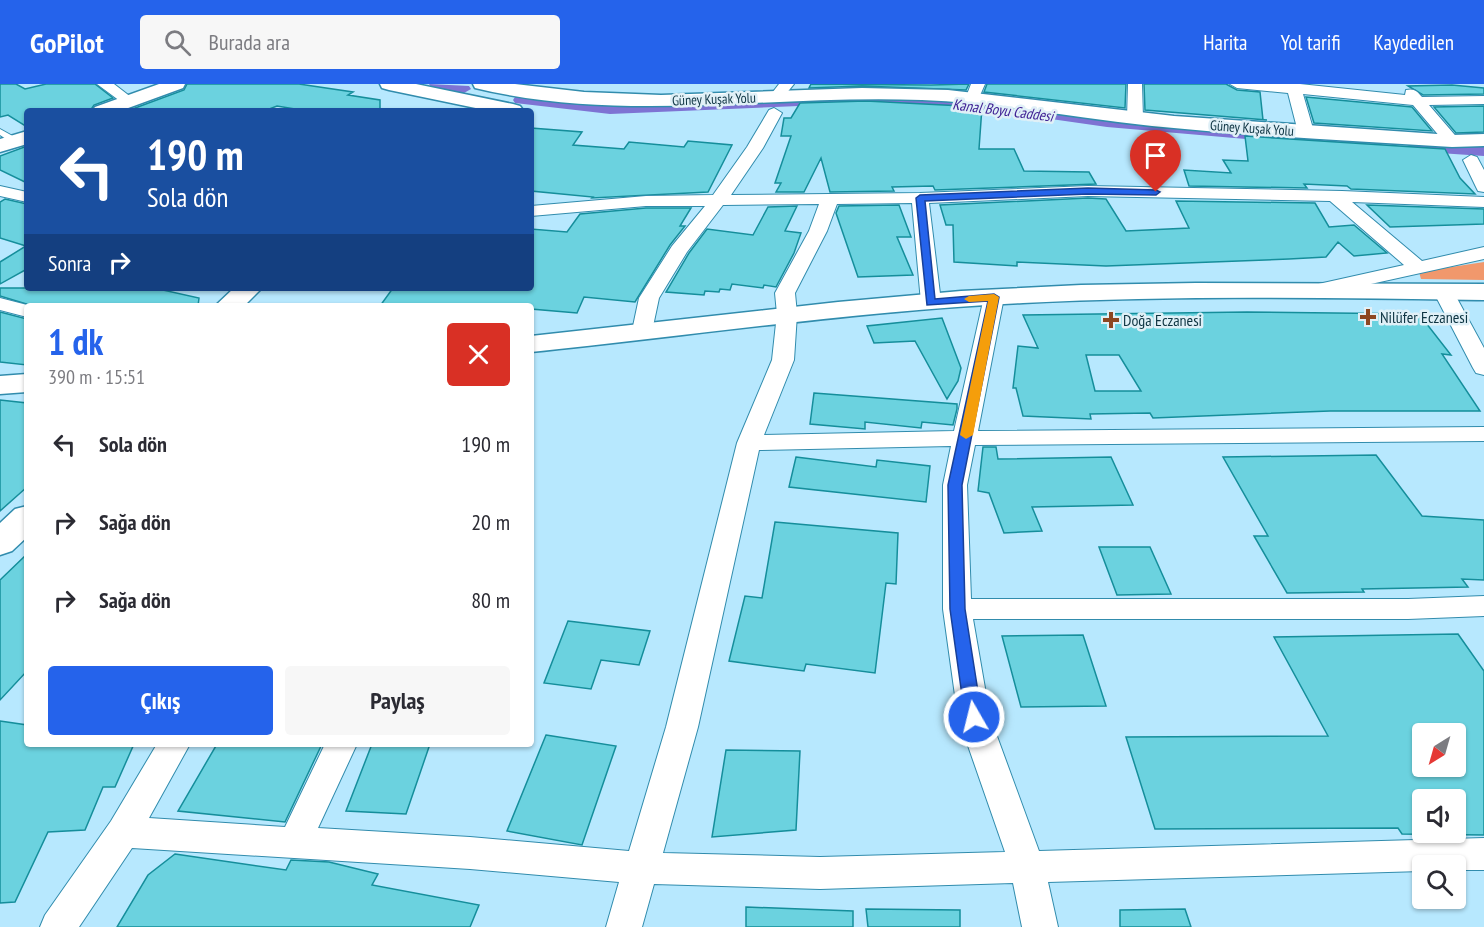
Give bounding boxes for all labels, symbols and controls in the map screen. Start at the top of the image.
search box [140,15,560,69]
text: GoPilot [30,24,104,61]
icon: search [161,26,194,59]
text: Burada ara [209,28,290,56]
text: Harita [1203,29,1247,56]
text: Yol tarifi [1280,29,1341,56]
text: Kaydedilen [1374,29,1454,56]
street label: Güney Kuşak Yolu [672,89,756,109]
water label: Kanal Boyu Caddesi [952,94,1056,126]
street label: Güney Kuşak Yolu [1209,116,1295,140]
text: 190 m [147,127,244,182]
pin [1130,130,1181,192]
icon: left [48,132,126,210]
icon: arrive [1139,139,1172,172]
text: Sola dön [147,180,228,214]
icon: right [103,246,136,279]
text: Sonra [48,249,91,277]
place label: Nilüfer Eczanesi [1380,307,1468,327]
place label: Doğa Eczanesi [1123,310,1202,330]
marker: Nilüfer Eczanesi [1361,310,1375,324]
marker: Doğa Eczanesi [1104,313,1118,327]
text: 1 dk [48,318,103,365]
button: close [447,323,510,386]
text: 390 m · 15:51 [48,364,145,390]
icon: left [48,428,81,461]
text: Sola dön [99,430,167,458]
text: 190 m [461,430,510,458]
icon: right [48,506,81,539]
text: Sağa dön [99,508,171,536]
text: 20 m [471,508,510,536]
icon: right [48,584,81,617]
text: Sağa dön [99,586,171,614]
text: 80 m [471,586,510,614]
button: Çıkış [48,666,273,735]
button: Paylaş [285,666,510,735]
position arrow [942,685,1006,749]
north arrow [1412,723,1466,777]
map controls [1412,723,1466,909]
button: sound [1412,789,1466,843]
button: search [1412,855,1466,909]

